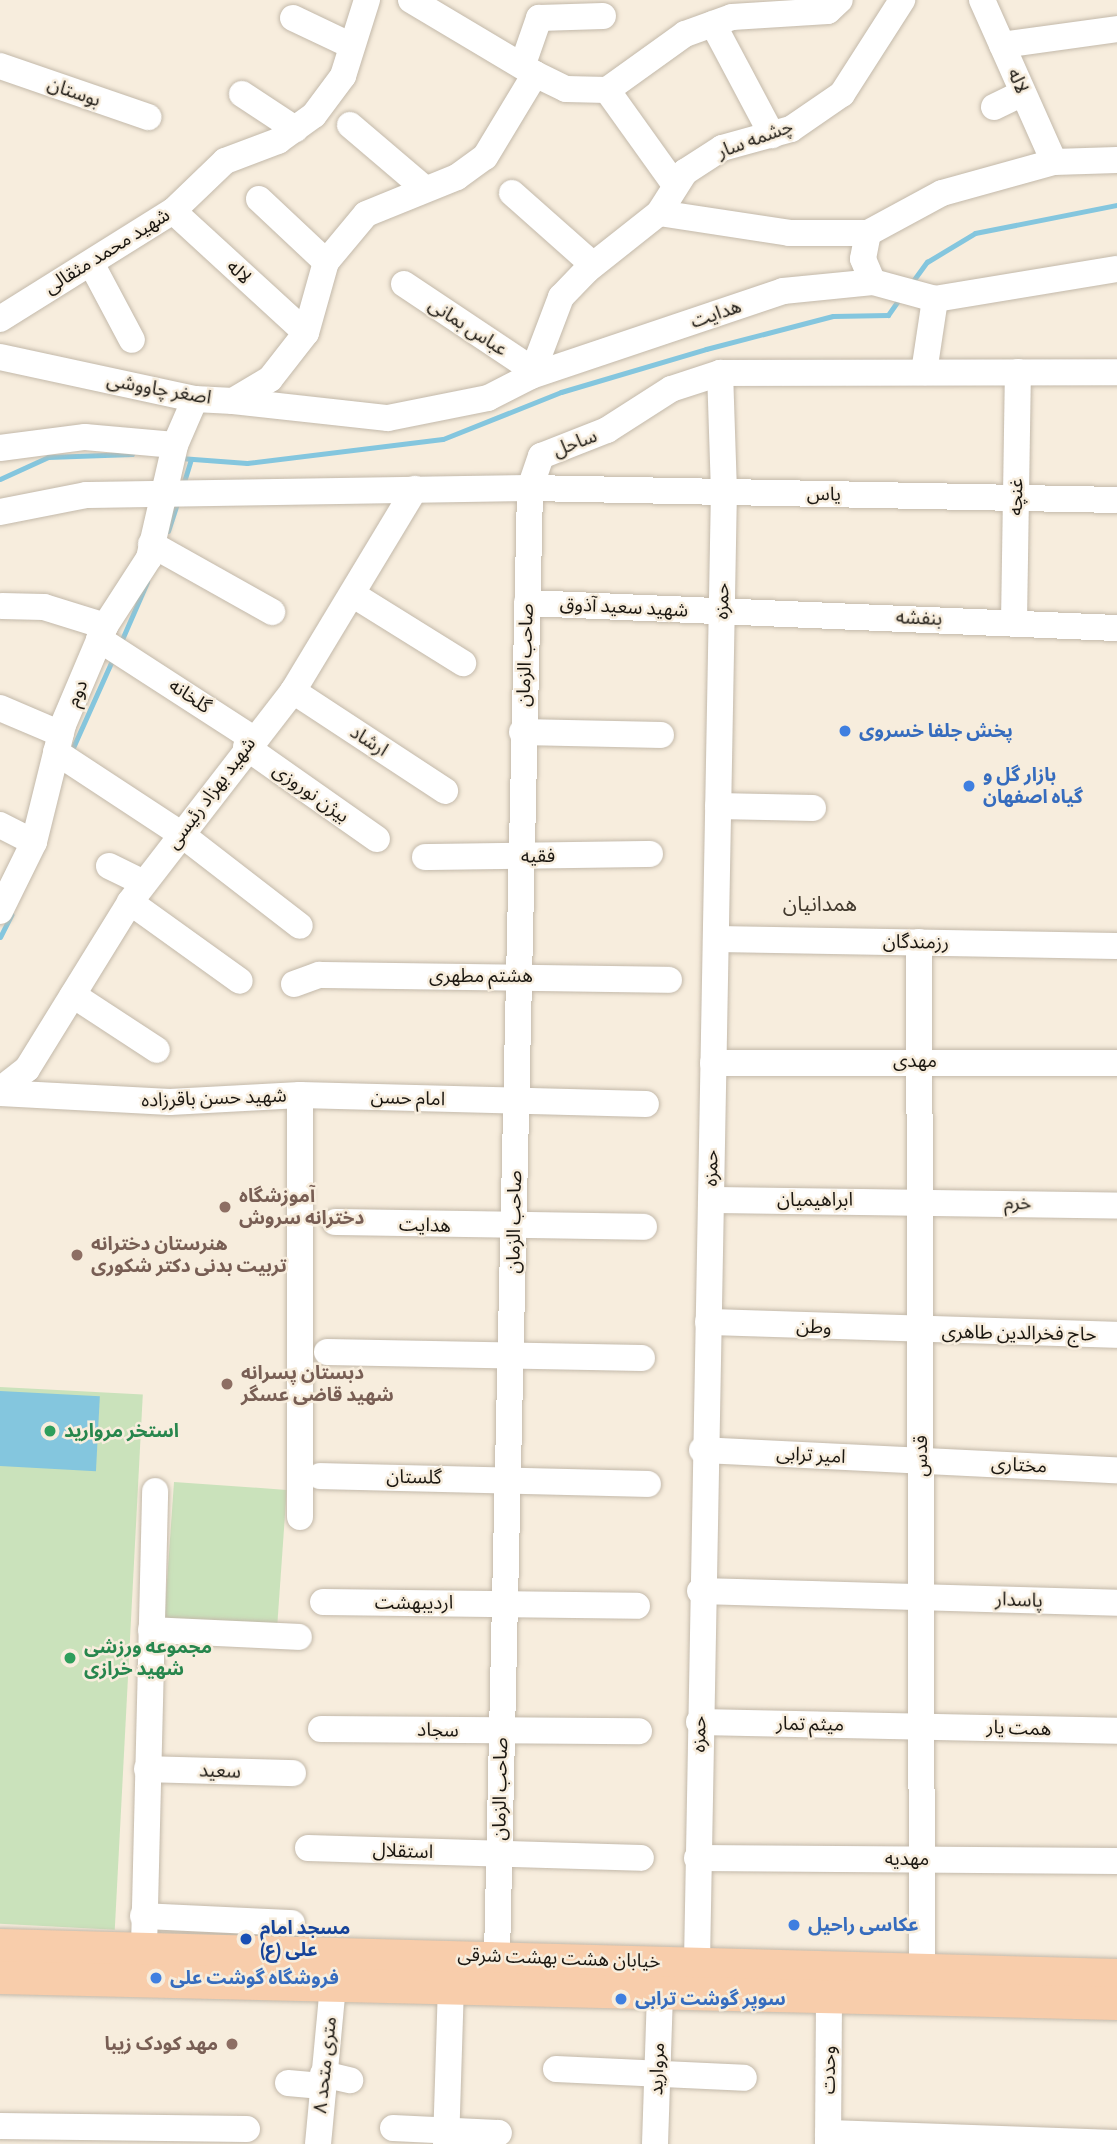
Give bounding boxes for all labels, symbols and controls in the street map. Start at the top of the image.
street label: لاله [1002,65,1034,97]
street label: بوستان [44,72,104,112]
street label: چشمه سار [714,115,796,163]
street label: شهید محمد مثقالی [40,203,174,299]
street label: لاله [222,255,256,289]
street label: عباس بمانی [424,293,512,361]
street label: هدایت [688,295,744,333]
street label: اصغر چاووشی [105,369,213,409]
street label: ساحل [550,424,600,462]
street label: غنچه [1004,478,1028,516]
street label: یاس [807,482,841,506]
street label: حمزه [710,582,734,620]
street label: شهید سعید آذوق [559,592,689,622]
street label: صاحب الزمان [512,603,538,707]
street label: بنفشه [895,606,943,630]
street label: گلخانه [165,674,215,718]
street label: دوم [61,676,93,710]
street label: ارشاد [346,720,392,762]
place label: پخش جلفا خسروی [859,720,1013,742]
marker: پخش جلفا خسروی [837,723,853,739]
street label: شهید بهزاد رئیسی [162,733,260,853]
street label: بیژن نوروزی [269,759,353,827]
place label: بازار گل و گیاه اصفهان [983,764,1083,808]
marker: بازار گل و گیاه اصفهان [961,778,977,794]
street label: فقیه [521,844,555,868]
district label: همدانیان [783,891,857,917]
street label: رزمندگان [883,930,949,954]
street label: هشتم مطهری [429,965,533,987]
street label: مهدی [893,1050,937,1072]
street label: شهید حسن باقرزاده [141,1084,287,1112]
street label: امام حسن [370,1085,446,1111]
street label: حمزه [699,1149,723,1187]
street label: صاحب الزمان [502,1170,526,1274]
place label: آموزشگاه دخترانه سروش [239,1185,364,1229]
street label: ابراهیمیان [777,1189,853,1211]
street label: خرم [1004,1191,1032,1215]
marker: آموزشگاه دخترانه سروش [217,1199,233,1215]
street label: هدایت [399,1213,451,1237]
place label: هنرستان دخترانه تربیت بدنی دکتر شکوری [91,1233,287,1277]
marker: هنرستان دخترانه تربیت بدنی دکتر شکوری [69,1247,85,1263]
street label: وطن [796,1315,832,1339]
street label: حاج فخرالدین طاهری [941,1320,1097,1346]
place label: دبستان پسرانه شهید قاضی عسگر [241,1362,394,1406]
marker: دبستان پسرانه شهید قاضی عسگر [219,1376,235,1392]
place label: استخر مروارید [64,1420,179,1442]
marker: استخر مروارید [42,1423,58,1439]
street label: قدس [910,1435,932,1477]
street label: امیر ترابی [776,1442,846,1468]
street label: مختاری [990,1452,1048,1478]
street label: گلستان [386,1465,442,1489]
street label: پاسدار [995,1588,1043,1612]
street label: اردیبهشت [375,1592,453,1614]
place label: مجموعه ورزشی شهید خرازی [84,1636,212,1680]
marker: مجموعه ورزشی شهید خرازی [62,1650,78,1666]
street label: میثم تمار [776,1712,844,1736]
street label: حمزه [687,1715,711,1753]
street label: همت یار [986,1715,1052,1741]
street label: سجاد [417,1718,459,1742]
street label: صاحب الزمان [488,1737,512,1841]
street label: سعید [199,1759,241,1783]
street label: استقلال [372,1839,434,1863]
street label: مهدیه [885,1848,929,1870]
place label: عکاسی راحیل [808,1914,919,1936]
place label: مسجد امام علی (ع) [260,1917,350,1961]
marker: عکاسی راحیل [786,1917,802,1933]
marker: مسجد امام علی (ع) [238,1931,254,1947]
street label: خیابان هشت بهشت شرقی [457,1943,661,1973]
place label: فروشگاه گوشت علی [170,1967,339,1989]
marker: فروشگاه گوشت علی [148,1970,164,1986]
place label: سوپر گوشت ترابی [635,1988,786,2010]
marker: سوپر گوشت ترابی [613,1991,629,2007]
street label: ۸ متری متحد [309,2015,341,2115]
place label: مهد کودک زیبا [104,2033,218,2055]
marker: مهد کودک زیبا [224,2036,240,2052]
street label: مروارید [645,2042,669,2096]
street label: وحدت [818,2046,840,2094]

